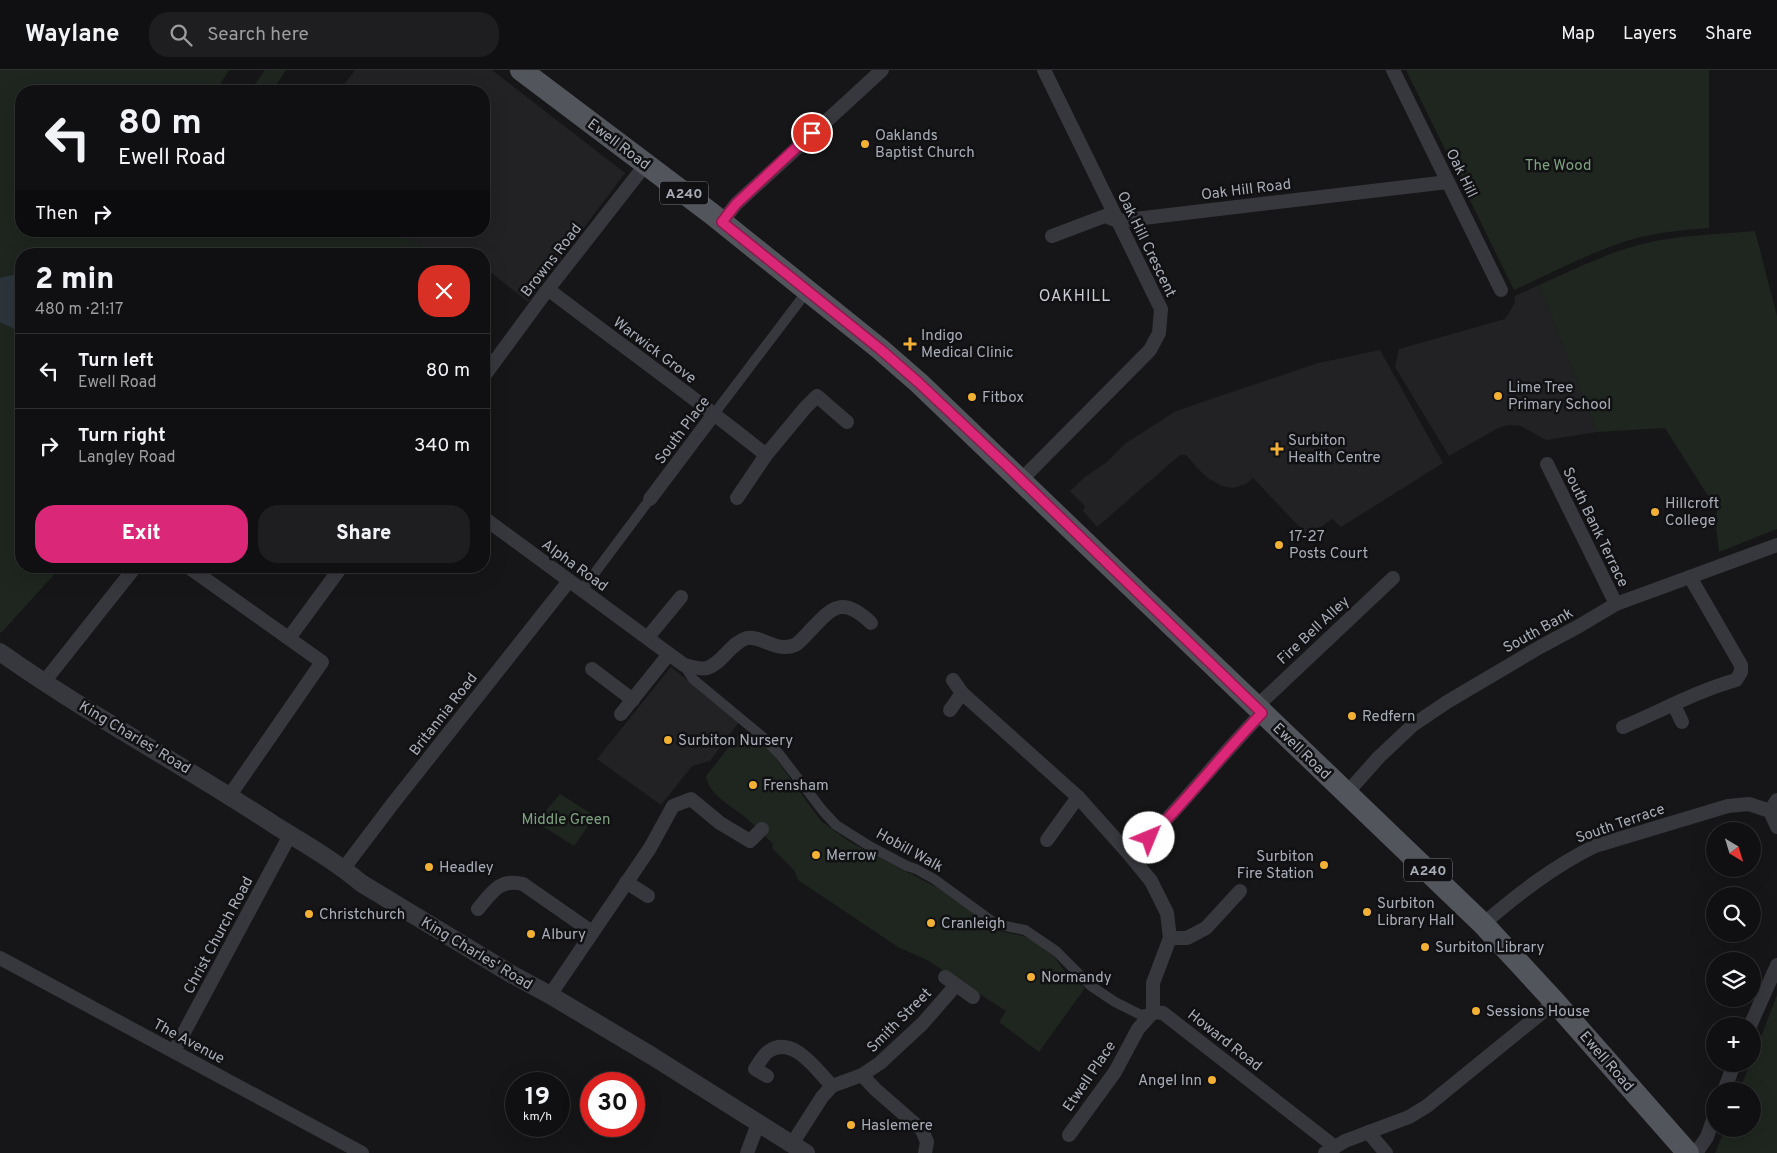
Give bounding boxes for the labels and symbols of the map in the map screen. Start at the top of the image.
pin [791,112,833,154]
street label: Ewell Road [583,115,653,175]
place label: Oaklands Baptist Church [875,127,975,163]
marker: Oaklands Baptist Church [859,138,871,150]
street label: Oak Hill [1441,146,1481,201]
park label: The Wood [1525,157,1591,176]
street label: Oak Hill Road [1200,176,1292,205]
road number: A240 [660,182,708,204]
street label: Oak Hill Crescent [1112,189,1179,301]
street label: Browns Road [518,220,587,301]
district label: OAKHILL [1039,287,1111,307]
street label: Warwick Grove [609,314,700,389]
place label: Indigo Medical Clinic [921,327,1014,363]
marker: Indigo Medical Clinic [903,337,917,351]
place label: Lime Tree Primary School [1508,379,1611,415]
place label: Fitbox [982,389,1024,408]
marker: Lime Tree Primary School [1492,390,1504,402]
marker: Fitbox [966,391,978,403]
street label: South Place [652,393,715,469]
place label: Surbiton Health Centre [1288,432,1381,468]
marker: Surbiton Health Centre [1270,442,1284,456]
street label: South Bank Terrace [1557,465,1632,591]
place label: Hillcroft College [1665,495,1719,531]
marker: Hillcroft College [1649,506,1661,518]
place label: 17-27 Posts Court [1289,528,1368,564]
street label: Alpha Road [537,536,611,597]
marker: 17-27 Posts Court [1273,539,1285,551]
street label: Fire Bell Alley [1274,593,1354,669]
street label: South Bank [1500,604,1577,658]
street label: Britannia Road [406,670,482,760]
street label: King Charles' Road [75,697,193,779]
place label: Redfern [1362,708,1415,727]
marker: Redfern [1346,710,1358,722]
street label: Ewell Road [1268,720,1334,784]
place label: Surbiton Nursery [678,732,793,751]
marker: Surbiton Nursery [662,734,674,746]
place label: Frensham [763,777,829,796]
marker: Frensham [747,779,759,791]
street label: South Terrace [1573,800,1668,849]
park label: Middle Green [521,811,611,830]
position arrow [1122,811,1174,863]
north arrow [1706,822,1761,878]
street label: Hobill Walk [872,825,946,878]
place label: Merrow [826,847,877,866]
place label: Surbiton Fire Station [1237,848,1314,884]
marker: Merrow [810,849,822,861]
road number: A240 [1404,858,1452,882]
place label: Headley [439,859,494,878]
marker: Surbiton Fire Station [1318,859,1330,871]
marker: Headley [423,861,435,873]
street label: Christ Church Road [180,874,258,998]
place label: Surbiton Library Hall [1377,895,1454,931]
place label: Christchurch [319,906,405,925]
marker: Surbiton Library Hall [1361,906,1373,918]
marker: Christchurch [303,908,315,920]
street label: King Charles' Road [417,913,535,995]
place label: Cranleigh [941,915,1005,934]
marker: Cranleigh [925,917,937,929]
place label: Albury [541,926,586,945]
marker: Albury [525,928,537,940]
place label: Surbiton Library [1435,939,1544,958]
marker: Surbiton Library [1419,941,1431,953]
place label: Normandy [1041,969,1112,988]
marker: Normandy [1025,971,1037,983]
street label: Smith Street [864,985,937,1058]
place label: Sessions House [1486,1003,1590,1022]
marker: Sessions House [1470,1005,1482,1017]
street label: Howard Road [1183,1006,1265,1076]
street label: The Avenue [149,1015,227,1069]
street label: Ewell Road [1575,1028,1637,1096]
street label: Etwell Place [1060,1038,1121,1116]
speed limit sign: 30 [580,1072,645,1137]
place label: Angel Inn [1138,1072,1202,1091]
marker: Angel Inn [1206,1074,1218,1086]
place label: Haslemere [861,1117,933,1136]
marker: Haslemere [845,1119,857,1131]

